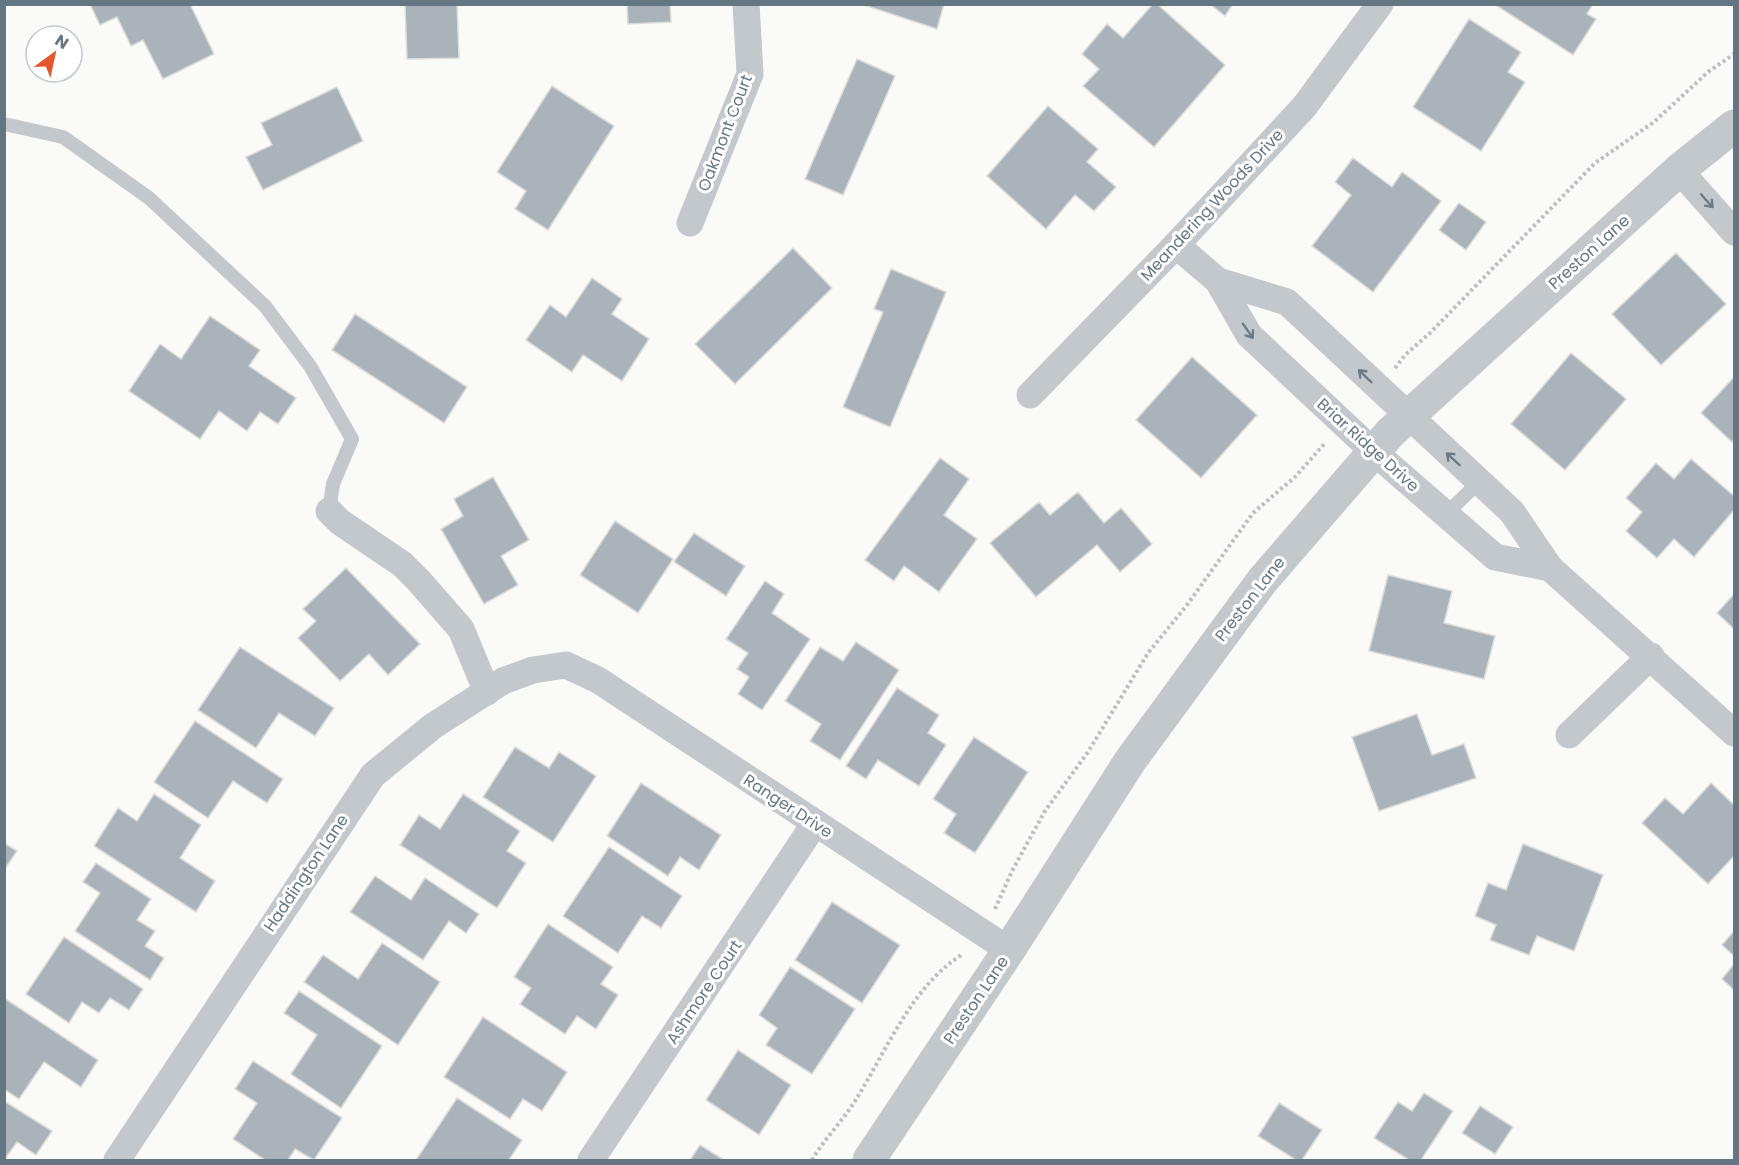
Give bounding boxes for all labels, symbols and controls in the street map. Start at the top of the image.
north arrow [24,24,84,84]
text: N [51,29,73,55]
street label: Oakmont Court [692,71,758,195]
street label: Meandering Woods Drive [1135,124,1289,286]
one-way arrow [1700,193,1714,208]
street label: Preston Lane [1543,209,1635,295]
one-way arrow [1242,322,1254,338]
one-way arrow [1358,369,1373,383]
street label: Briar Ridge Drive [1312,393,1424,497]
one-way arrow [1446,452,1461,466]
street label: Preston Lane [1210,552,1291,646]
street label: Ranger Drive [739,769,837,843]
street label: Haddington Lane [258,810,354,936]
street label: Ashmore Court [661,935,747,1049]
street label: Preston Lane [938,951,1014,1049]

